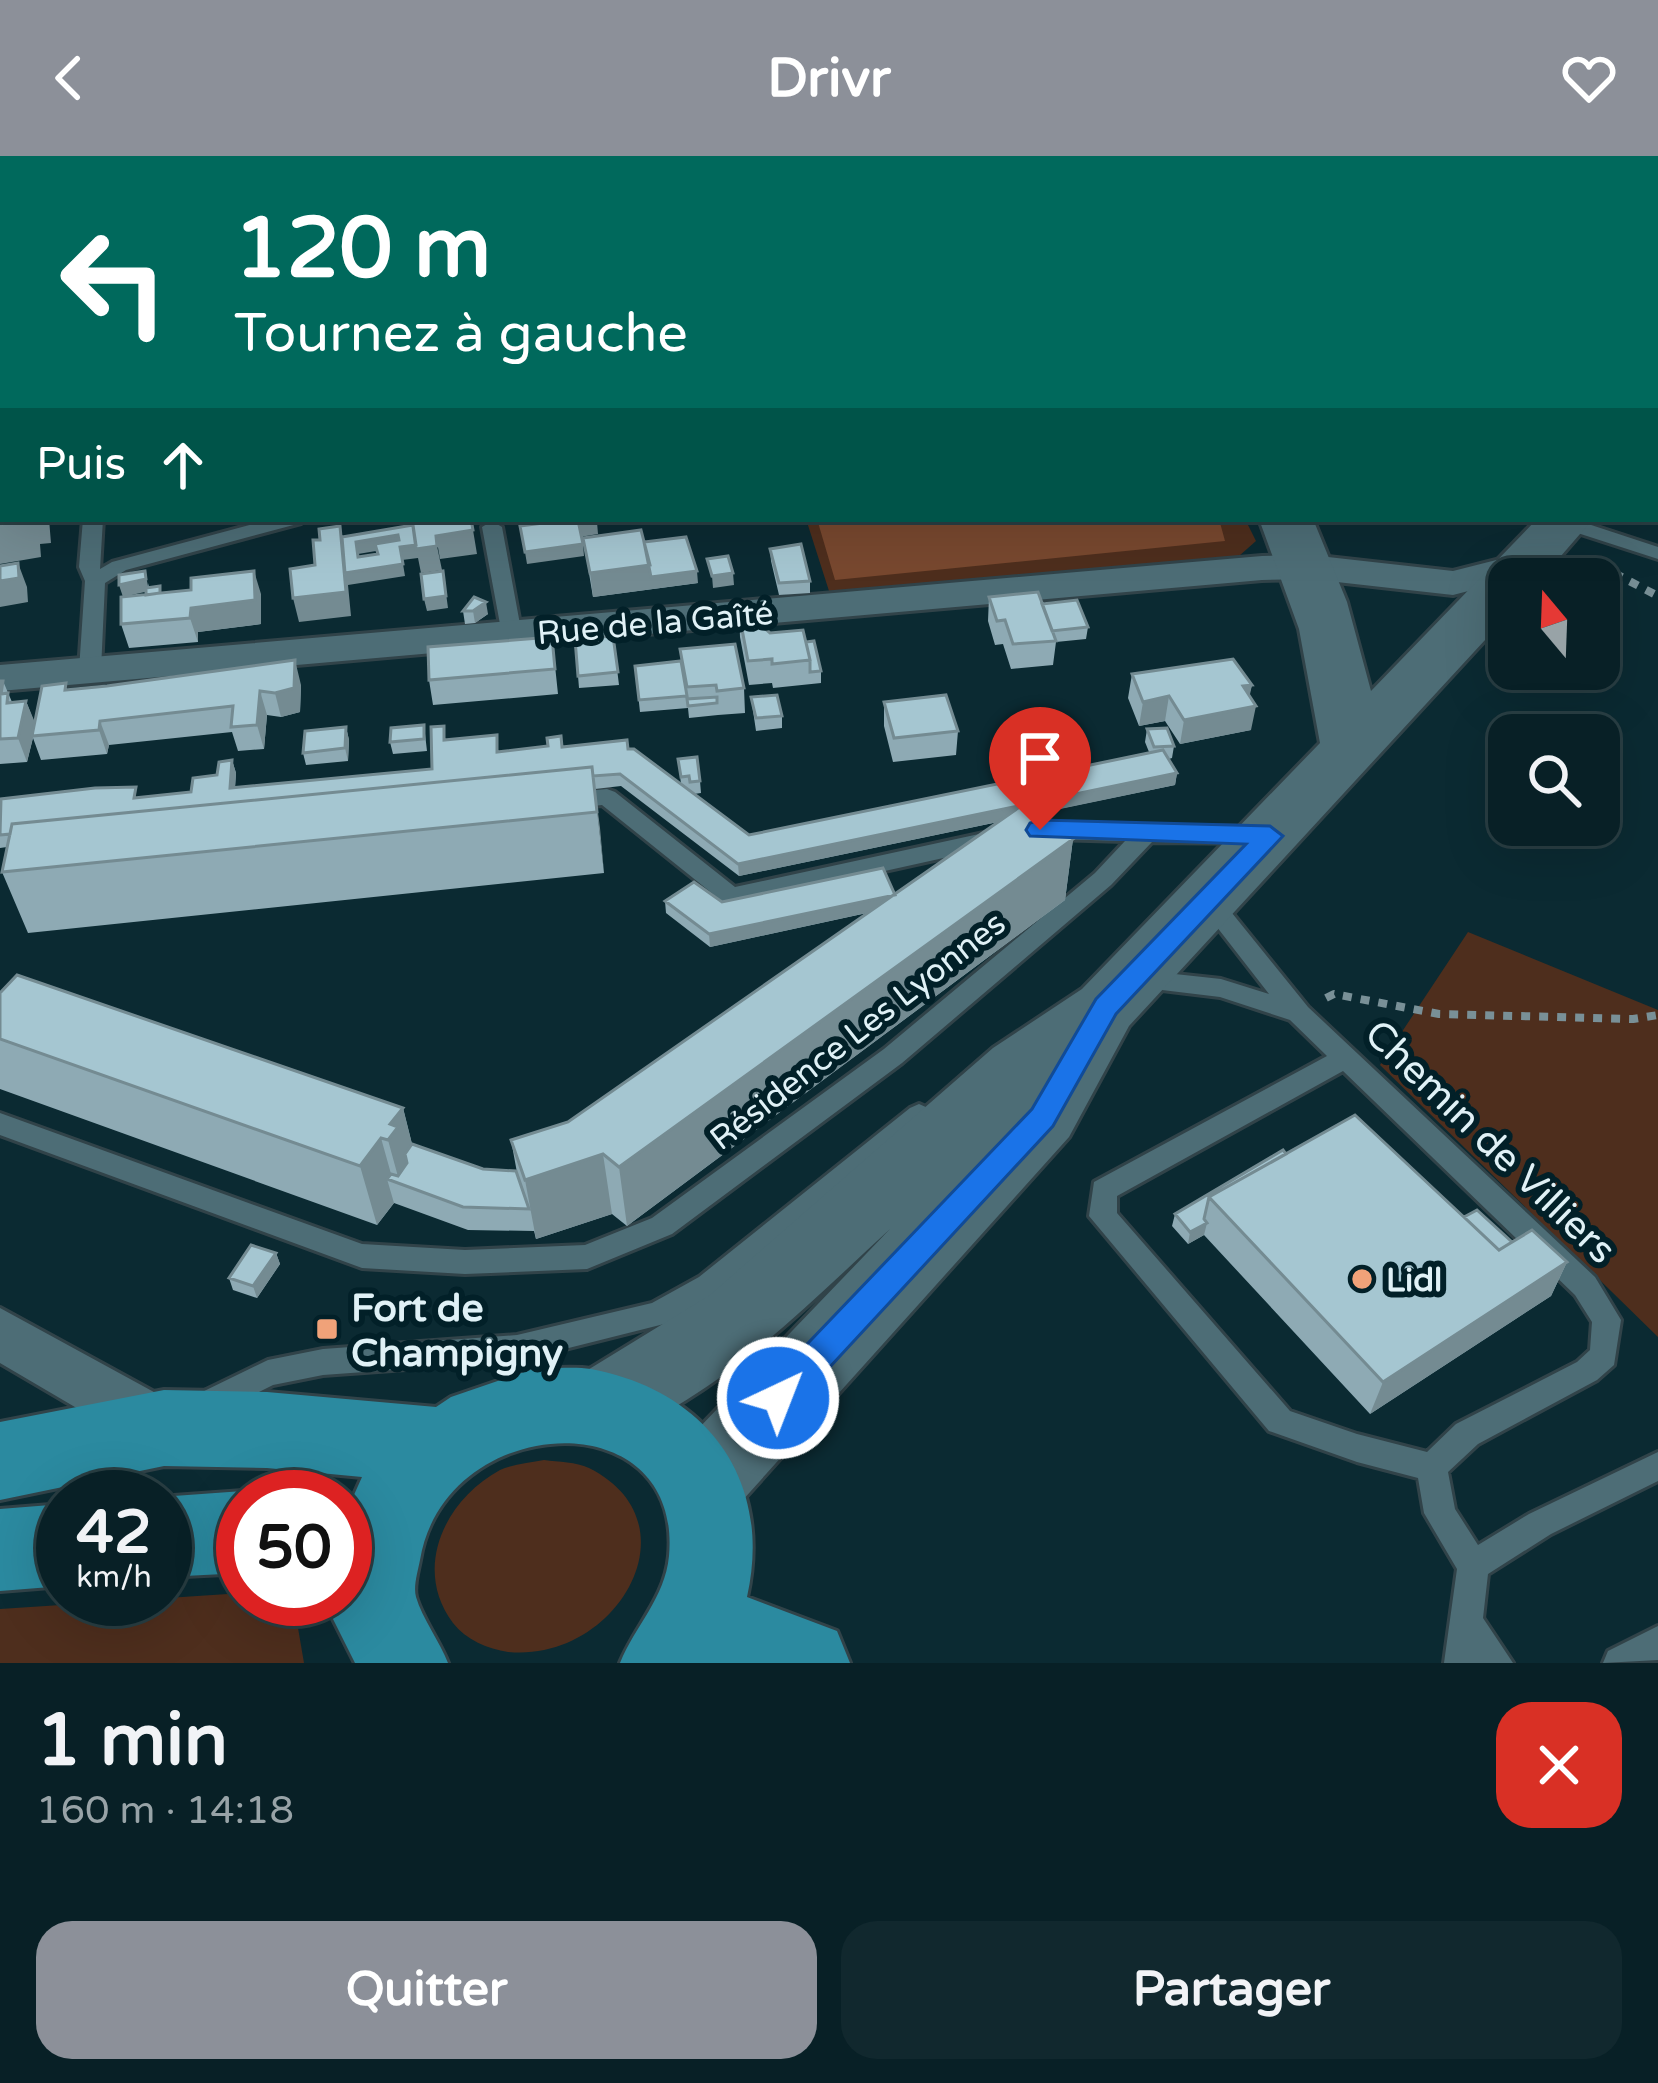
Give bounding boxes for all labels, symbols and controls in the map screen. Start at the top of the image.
icon: back [36,45,102,111]
icon: heart [1556,45,1622,111]
text: Drivr [767,46,891,111]
text: 120 m [234,199,491,300]
icon: left [36,204,192,360]
text: Tournez à gauche [234,301,688,366]
icon: ahead [150,432,216,498]
text: Puis [36,438,126,492]
north arrow [1488,558,1620,690]
map controls [1488,558,1620,846]
street label: Rue de la Gaîté [535,594,775,653]
pin [989,707,1091,830]
button: search [1488,714,1620,846]
icon: arrive [1007,725,1073,791]
street label: Résidence Les Lyonnes [703,904,1013,1159]
street label: Chemin de Villiers [1355,1010,1625,1274]
place label: Lidl [1386,1261,1442,1300]
marker: Lidl [1349,1266,1375,1292]
place label: Fort de Champigny [351,1285,563,1377]
marker: Fort de Champigny [314,1316,340,1342]
position arrow [715,1335,841,1461]
speed limit sign: 50 [216,1470,372,1626]
text: 42 [76,1497,152,1569]
text: km/h [76,1559,152,1596]
text: 1 min [36,1698,228,1785]
button: close [1496,1702,1622,1828]
text: 160 m · 14:18 [36,1787,294,1834]
button: Quitter [36,1921,817,2059]
button: Partager [841,1921,1622,2059]

